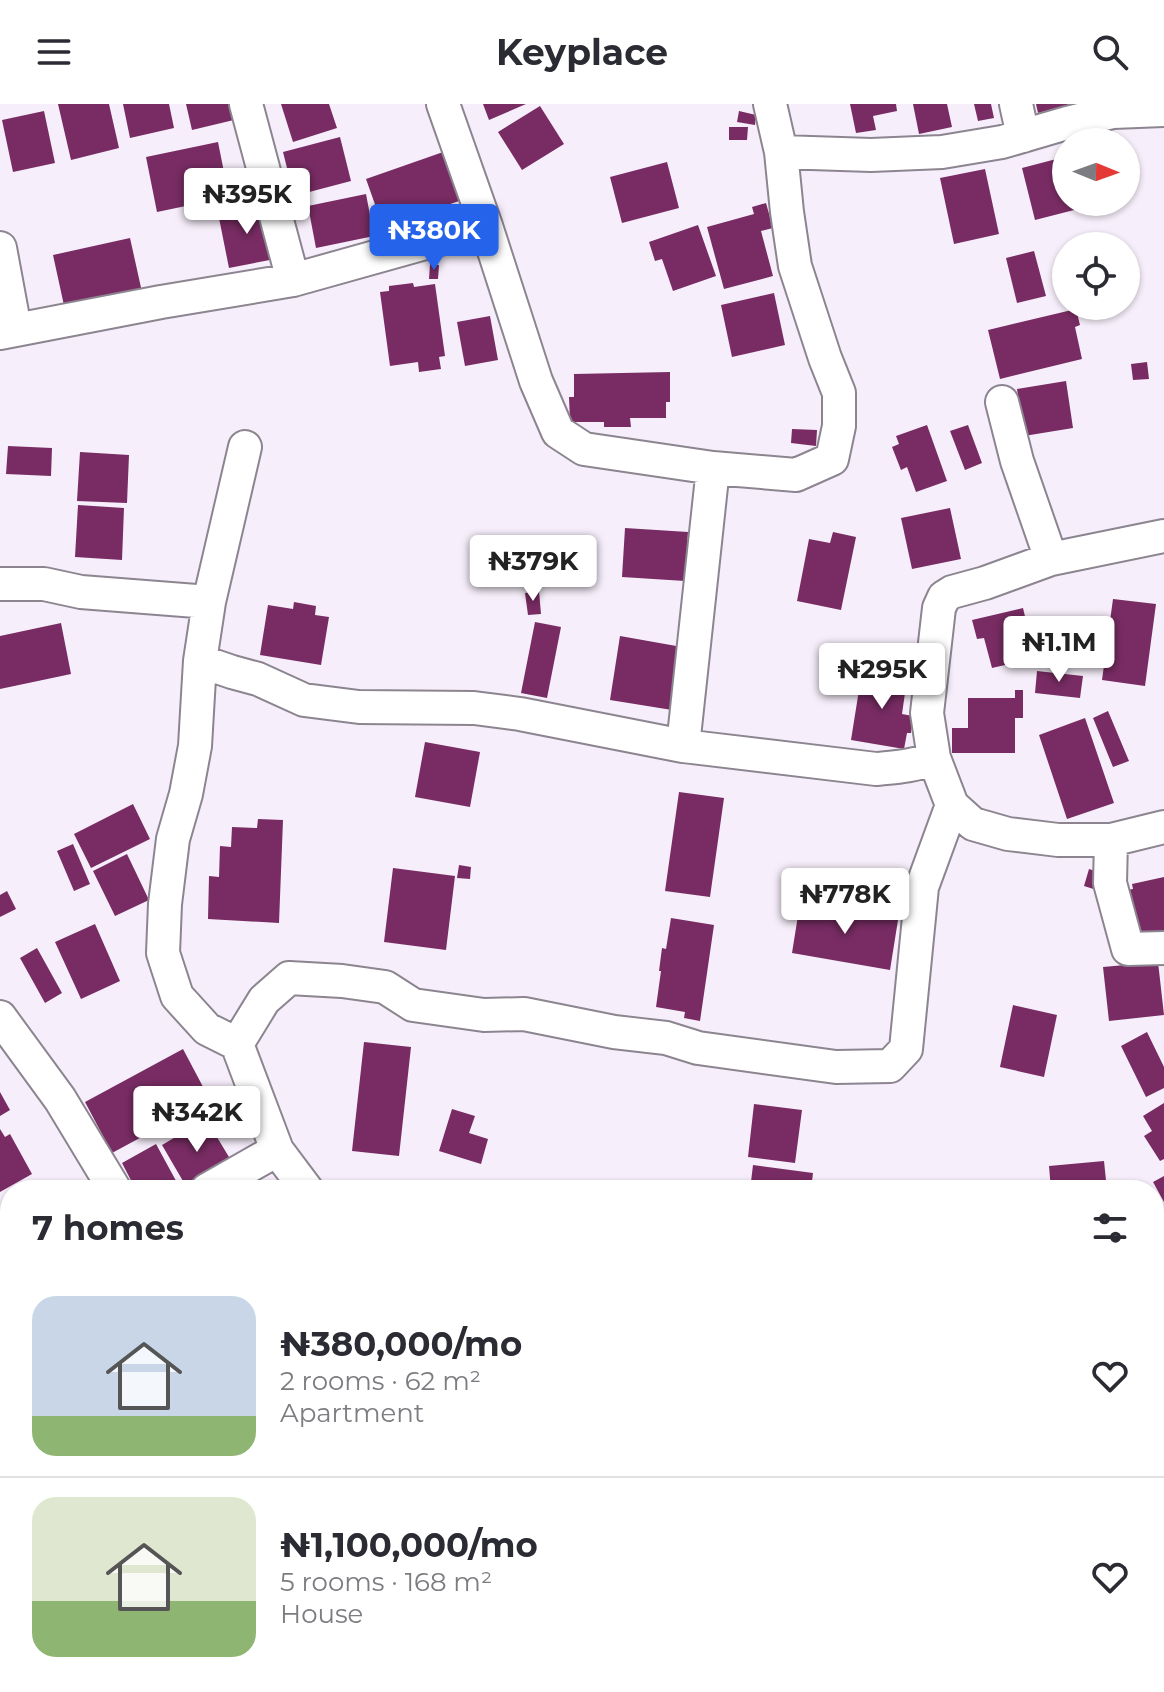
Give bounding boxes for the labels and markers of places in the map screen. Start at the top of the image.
pin: ₦395K [191,168,303,236]
pin: ₦380K [378,204,490,272]
pin: ₦379K [477,535,589,603]
pin: ₦1.1M [1003,616,1115,684]
pin: ₦295K [826,643,938,711]
pin: ₦778K [789,868,901,936]
pin: ₦342K [141,1086,253,1154]

